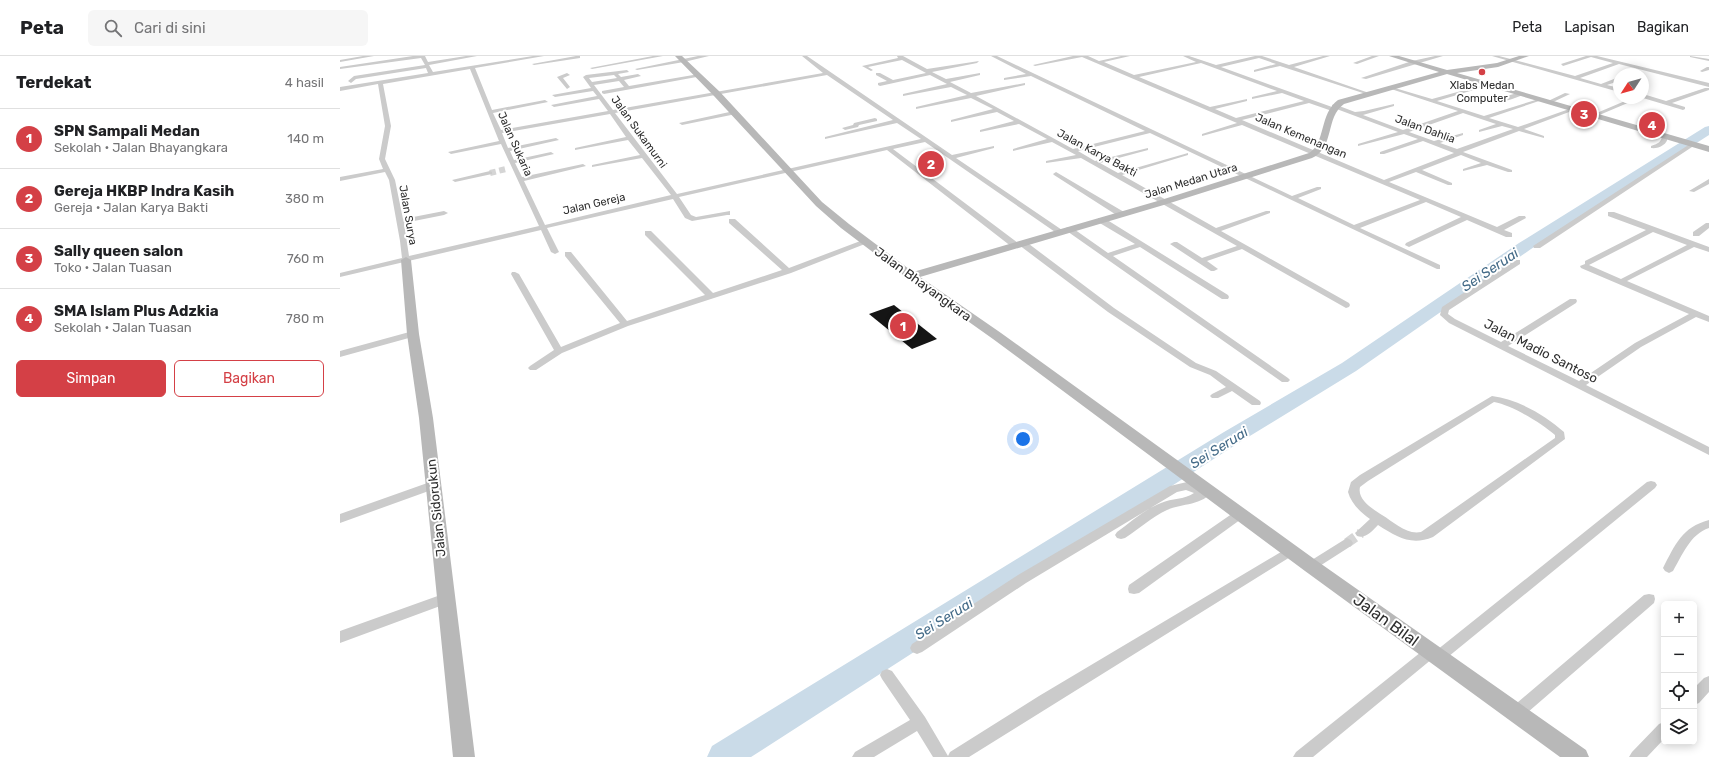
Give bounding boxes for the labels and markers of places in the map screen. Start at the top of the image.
marker: Xlabs Medan Computer [1477,67,1487,77]
place label: Xlabs Medan Computer [1450,79,1514,105]
pin: 3 [1571,99,1597,129]
pin: 4 [1639,110,1665,140]
pin: 2 [918,149,944,179]
pin: 1 [890,311,916,341]

